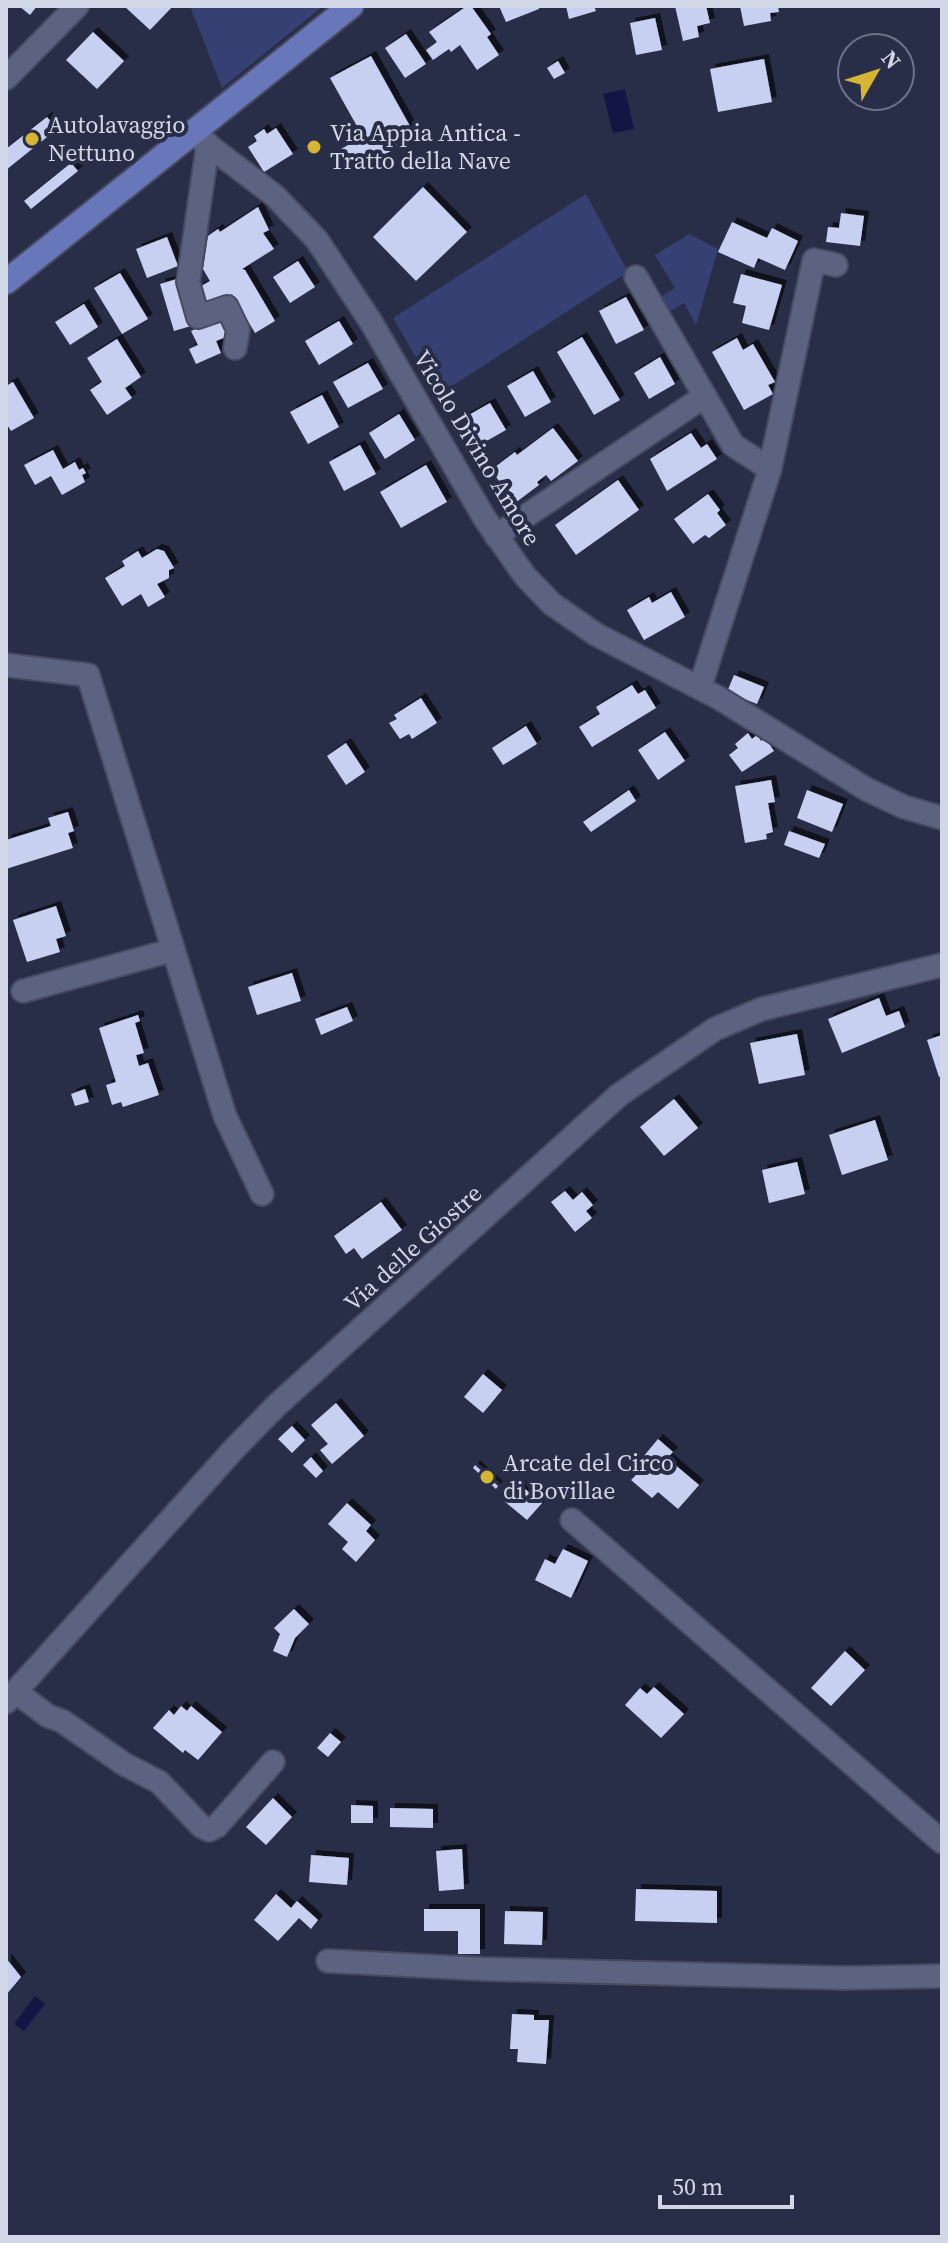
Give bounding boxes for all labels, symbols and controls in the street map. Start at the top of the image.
north arrow [836,32,916,112]
text: N [875,44,908,75]
place label: Autolavaggio Nettuno [48,108,185,169]
place label: Via Appia Antica - Tratto della Nave [330,116,521,177]
marker: Autolavaggio Nettuno [23,130,41,148]
marker: Via Appia Antica - Tratto della Nave [305,138,323,156]
street label: Vicolo Divino Amore [406,344,549,552]
street label: Via delle Giostre [337,1177,489,1319]
place label: Arcate del Circo di Bovillae [503,1446,674,1507]
marker: Arcate del Circo di Bovillae [478,1468,496,1486]
scale bar [660,2159,792,2209]
text: 50 m [672,2170,723,2203]

